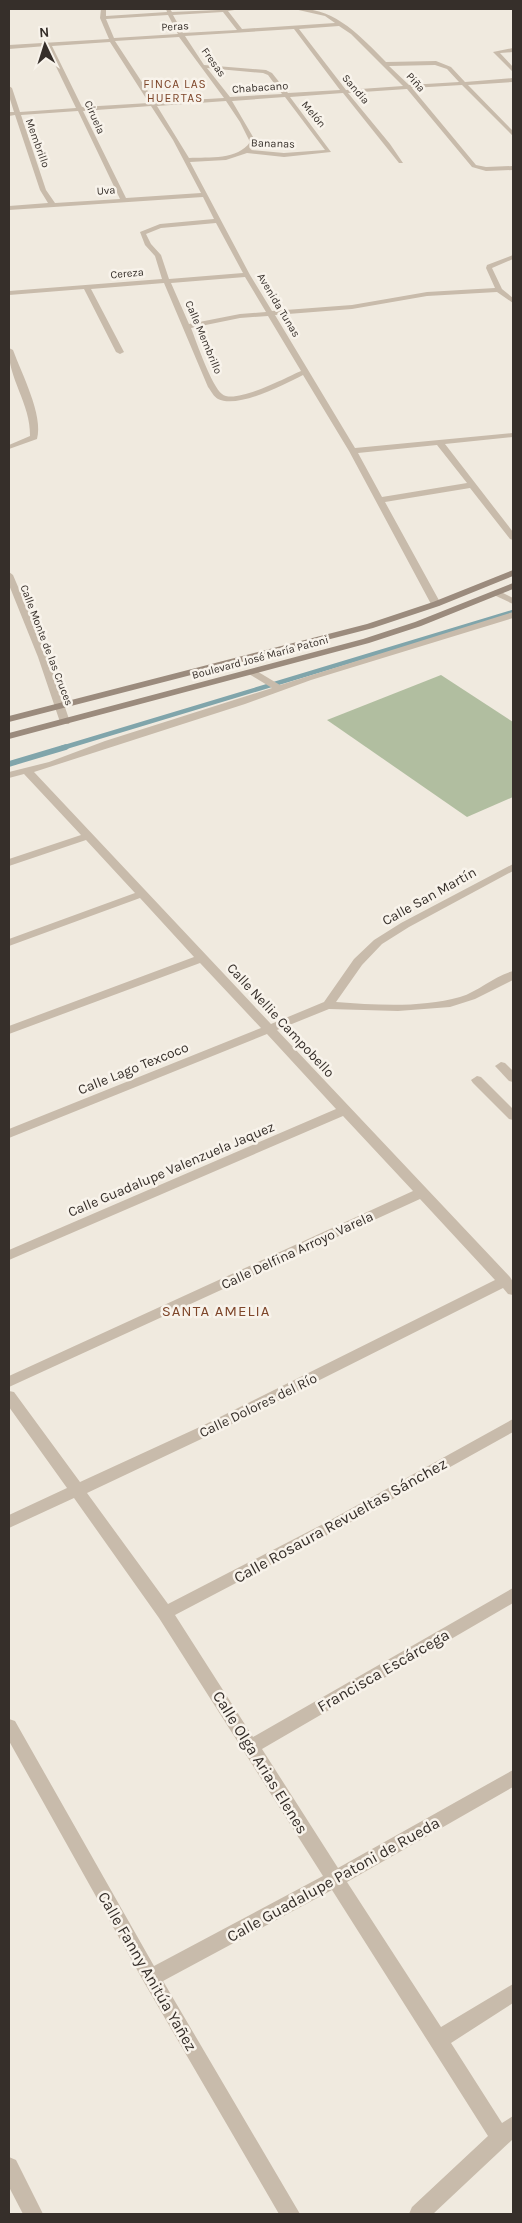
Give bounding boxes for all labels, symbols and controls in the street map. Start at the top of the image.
street label: Peras [161,19,189,34]
north arrow [20,20,70,70]
text: N [39,24,50,41]
street label: Fresas [199,45,229,80]
street label: Piña [403,70,428,95]
street label: Sandia [339,72,372,107]
district label: FINCA LAS HUERTAS [143,77,207,105]
street label: Chabacano [231,79,289,96]
street label: Ciruela [81,98,108,136]
street label: Melón [299,98,328,130]
street label: Membrillo [23,117,52,169]
street label: Bananas [251,136,295,151]
street label: Uva [96,183,116,198]
street label: Cereza [110,266,144,281]
street label: Avenida Tunas [254,271,303,340]
street label: Calle Membrillo [182,299,225,376]
street label: Calle Monte de las Cruces [17,583,76,708]
street label: Boulevard José María Patoni [190,633,330,682]
street label: Calle San Martín [379,864,479,929]
street label: Calle Nellie Campobello [223,960,338,1081]
street label: Calle Lago Texcoco [75,1039,191,1098]
street label: Calle Guadalupe Valenzuela Jaquez [65,1118,277,1221]
street label: Calle Delfina Arroyo Varela [218,1208,376,1293]
district label: SANTA AMELIA [162,1302,270,1320]
street label: Calle Dolores del Río [196,1369,320,1441]
street label: Calle Rosaura Revueltas Sánchez [230,1454,450,1587]
street label: Francisca Escárcega [314,1625,453,1716]
street label: Calle Olga Arias Elenes [209,1687,312,1837]
street label: Calle Guadalupe Patoni de Rueda [224,1813,443,1946]
street label: Calle Fanny Anitúa Yañez [94,1888,201,2054]

